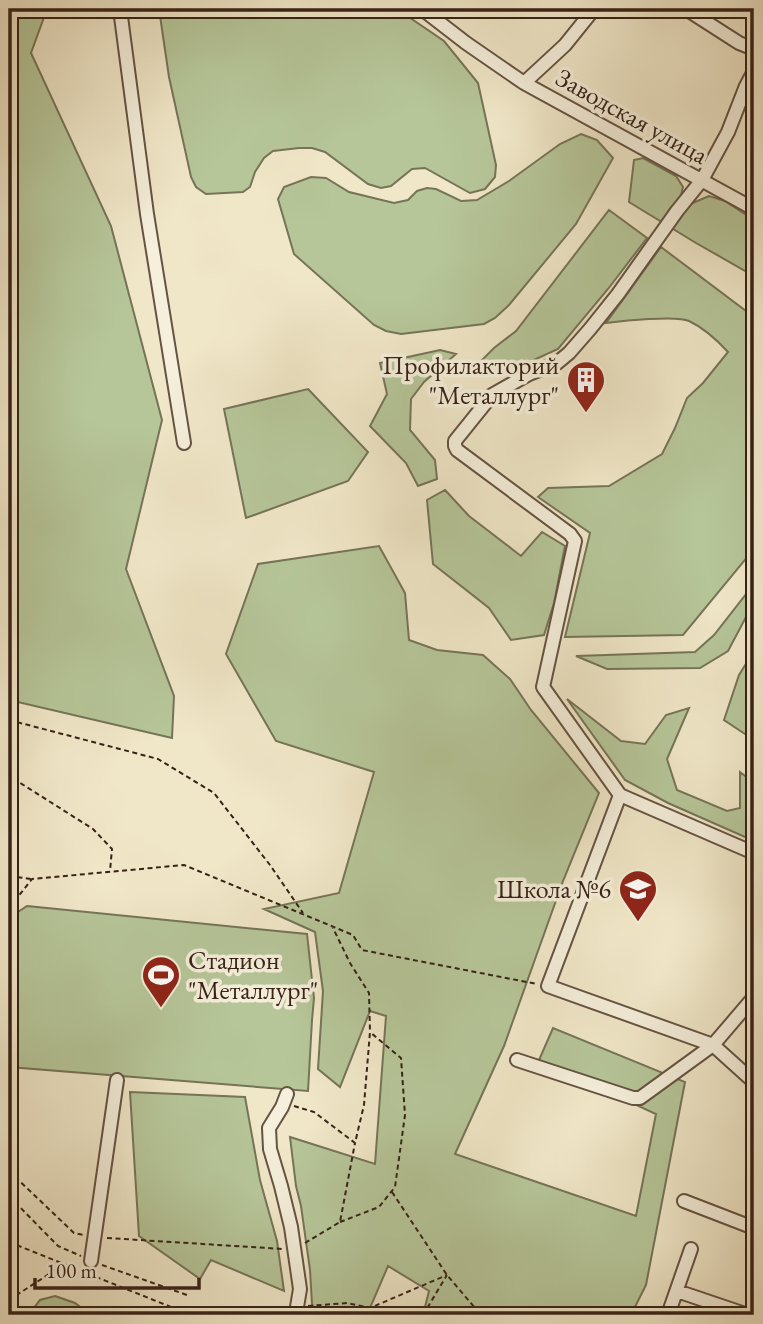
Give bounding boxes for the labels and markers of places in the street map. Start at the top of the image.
place label: Профилакторий "Металлург" [382,348,559,412]
building icon: Профилакторий "Металлург" [565,359,607,414]
school or university icon: Школа №6 [617,868,659,923]
place label: Школа №6 [497,872,611,906]
place label: Стадион "Металлург" [188,943,318,1007]
sports icon: Стадион "Металлург" [140,954,182,1009]

